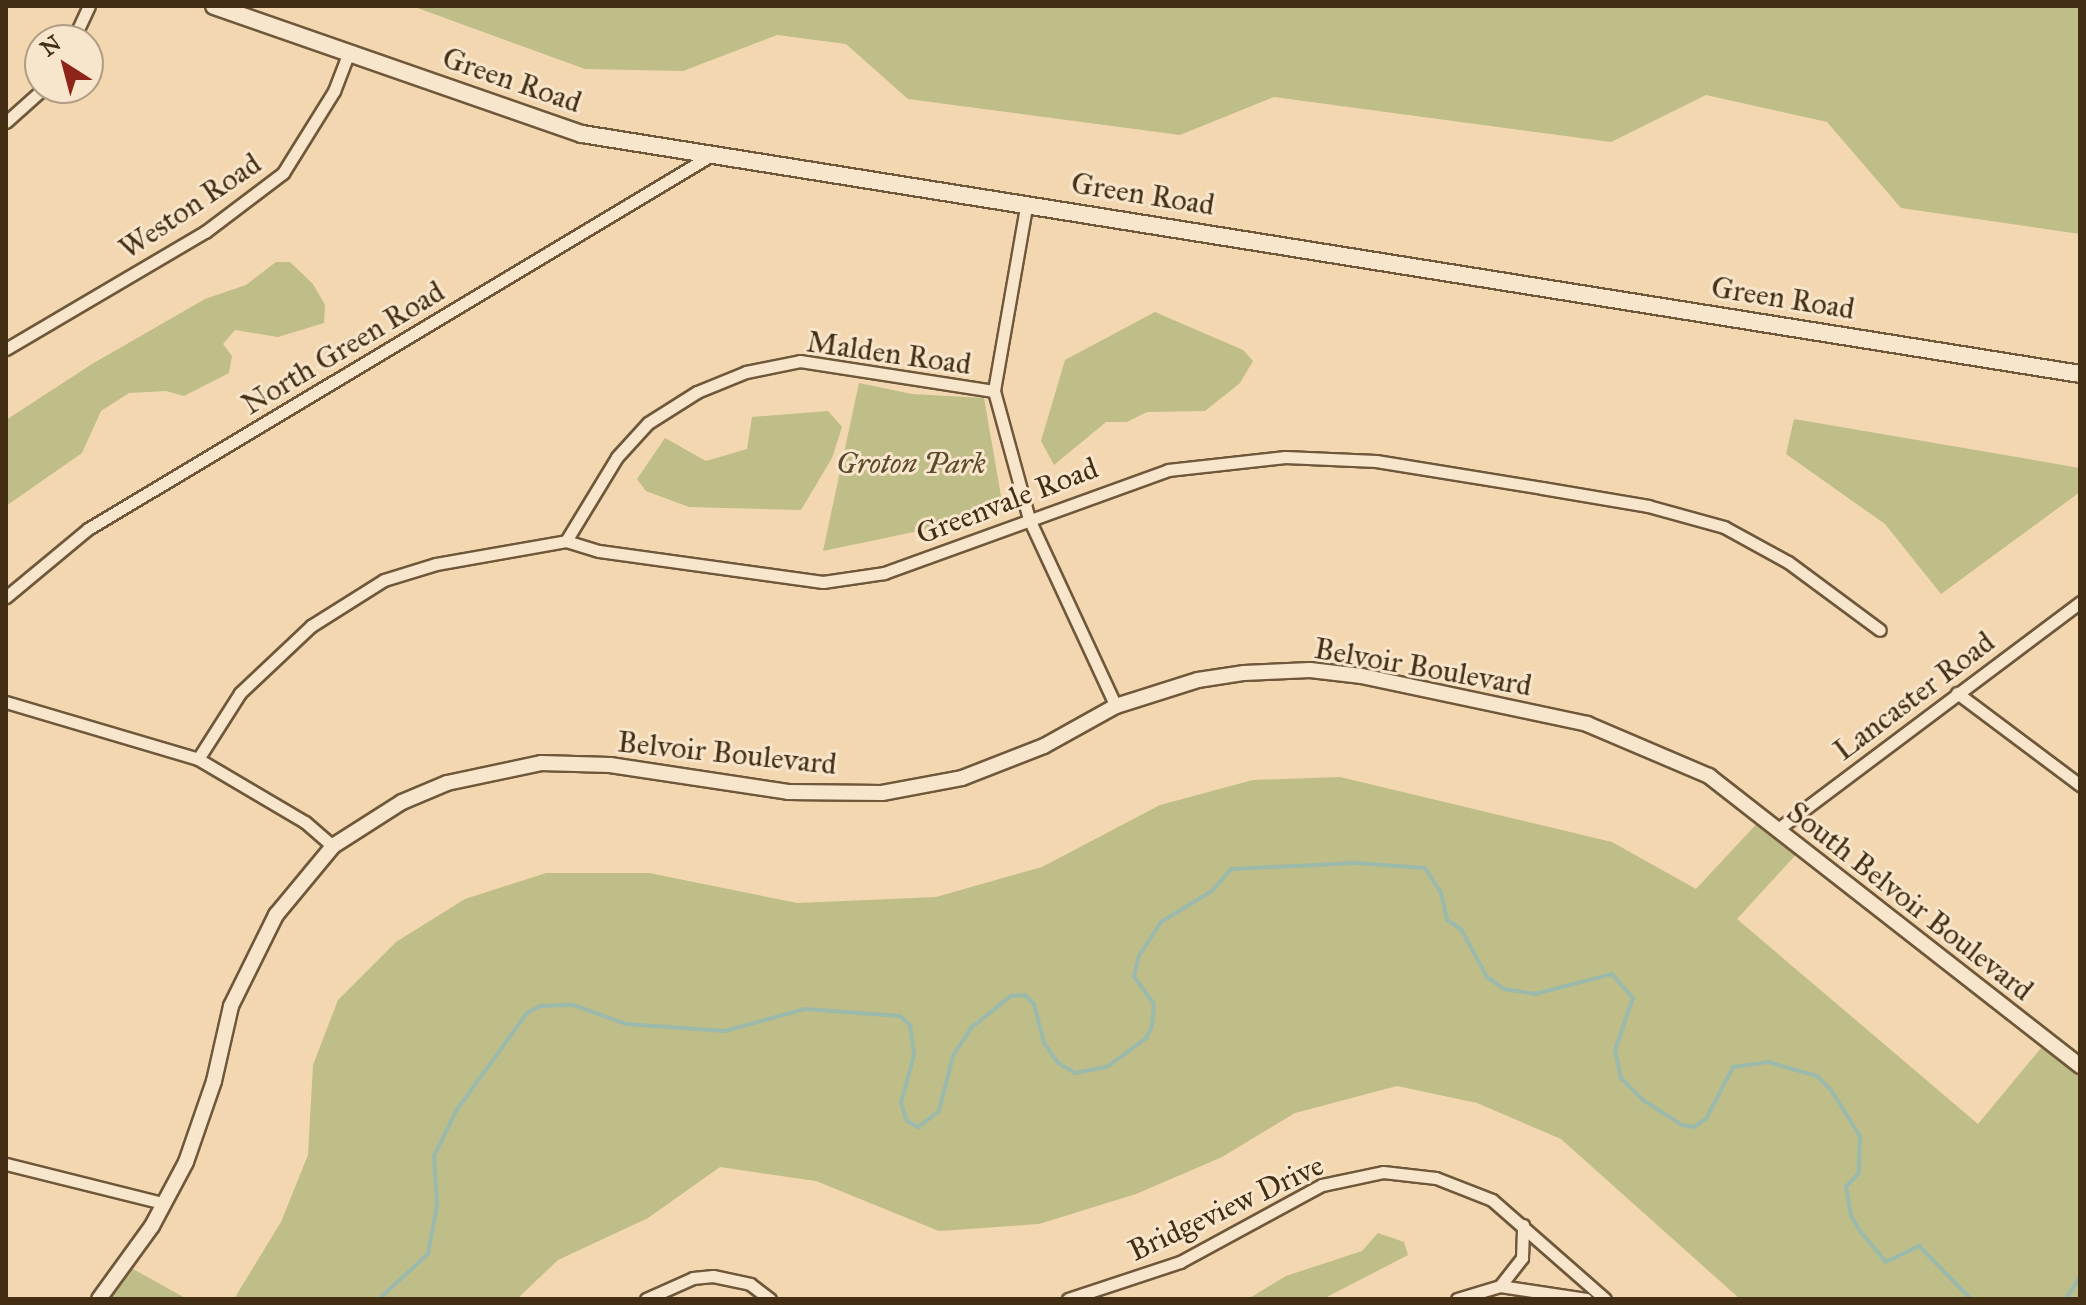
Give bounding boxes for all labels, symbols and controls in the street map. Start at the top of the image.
north arrow [24,24,104,104]
text: N [35,29,66,62]
street label: Green Road [438,39,586,121]
street label: Weston Road [112,145,268,267]
street label: Green Road [1069,165,1217,223]
street label: Green Road [1709,269,1857,327]
street label: North Green Road [235,273,451,423]
street label: Malden Road [804,324,974,382]
park label: Groton Park [836,445,986,481]
street label: Greenvale Road [911,450,1103,552]
street label: Lancaster Road [1826,624,2002,768]
street label: Belvoir Boulevard [1311,630,1535,704]
street label: Belvoir Boulevard [616,724,838,782]
street label: South Belvoir Boulevard [1780,794,2040,1008]
street label: Bridgeview Drive [1123,1147,1329,1269]

